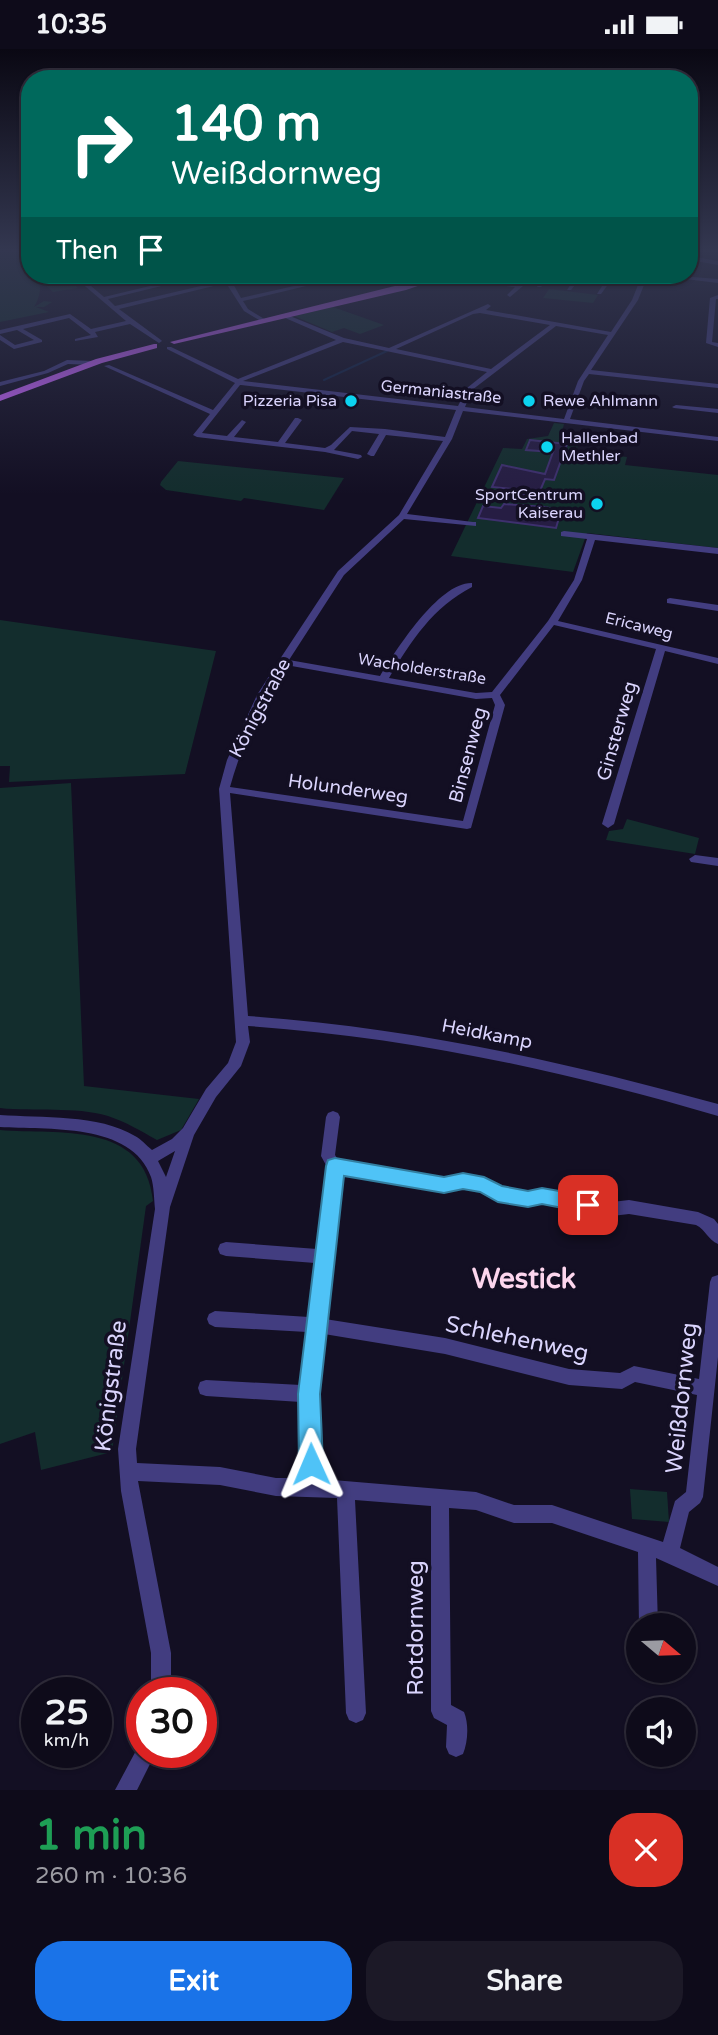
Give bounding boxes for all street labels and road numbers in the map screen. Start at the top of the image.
street label: Germaniastraße [380,376,502,408]
street label: Ericaweg [603,608,675,644]
street label: Wacholderstraße [357,649,487,689]
street label: Königstraße [225,655,295,761]
street label: Ginsterweg [592,679,642,783]
street label: Binsenweg [445,705,491,805]
street label: Holunderweg [286,770,410,808]
street label: Heidkamp [440,1014,534,1054]
street label: Schlehenweg [443,1310,591,1368]
street label: Königstraße [89,1319,133,1453]
street label: Weißdornweg [660,1321,704,1475]
street label: Rotdornweg [402,1560,430,1696]

